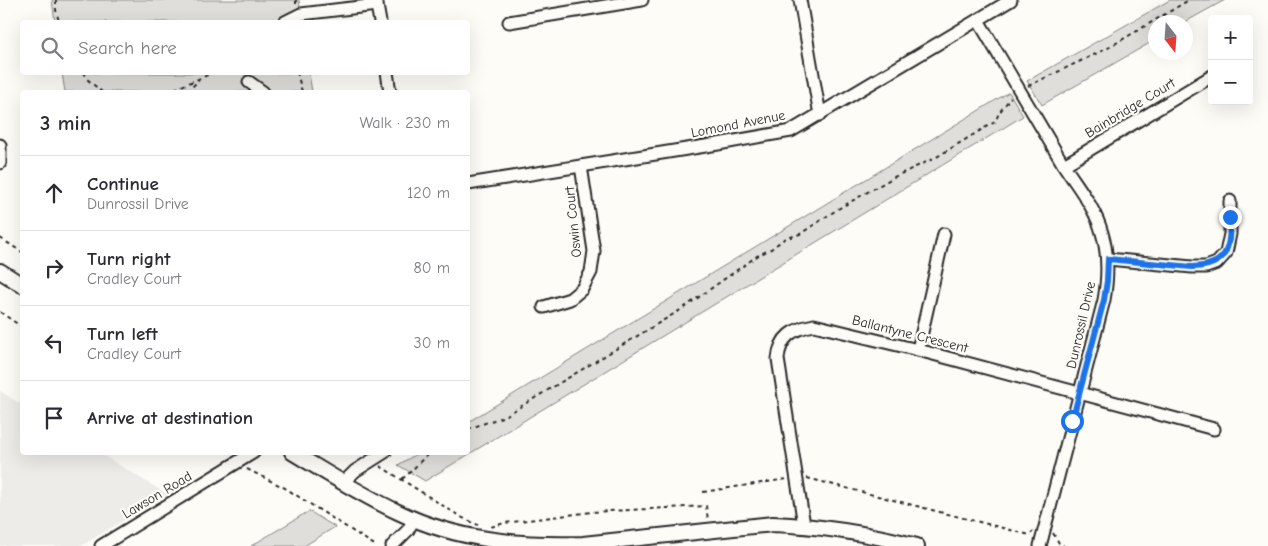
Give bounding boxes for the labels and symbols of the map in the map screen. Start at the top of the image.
north arrow [1148,15,1193,60]
street label: Bainbridge Court [1082,74,1179,142]
street label: Lomond Avenue [689,107,787,141]
street label: Oswin Court [561,185,585,258]
route end [1219,206,1242,229]
street label: Dunrossil Drive [1063,280,1099,370]
street label: Ballantyne Crescent [850,311,971,357]
route start [1061,410,1084,433]
street label: Lawson Road [119,468,195,522]

